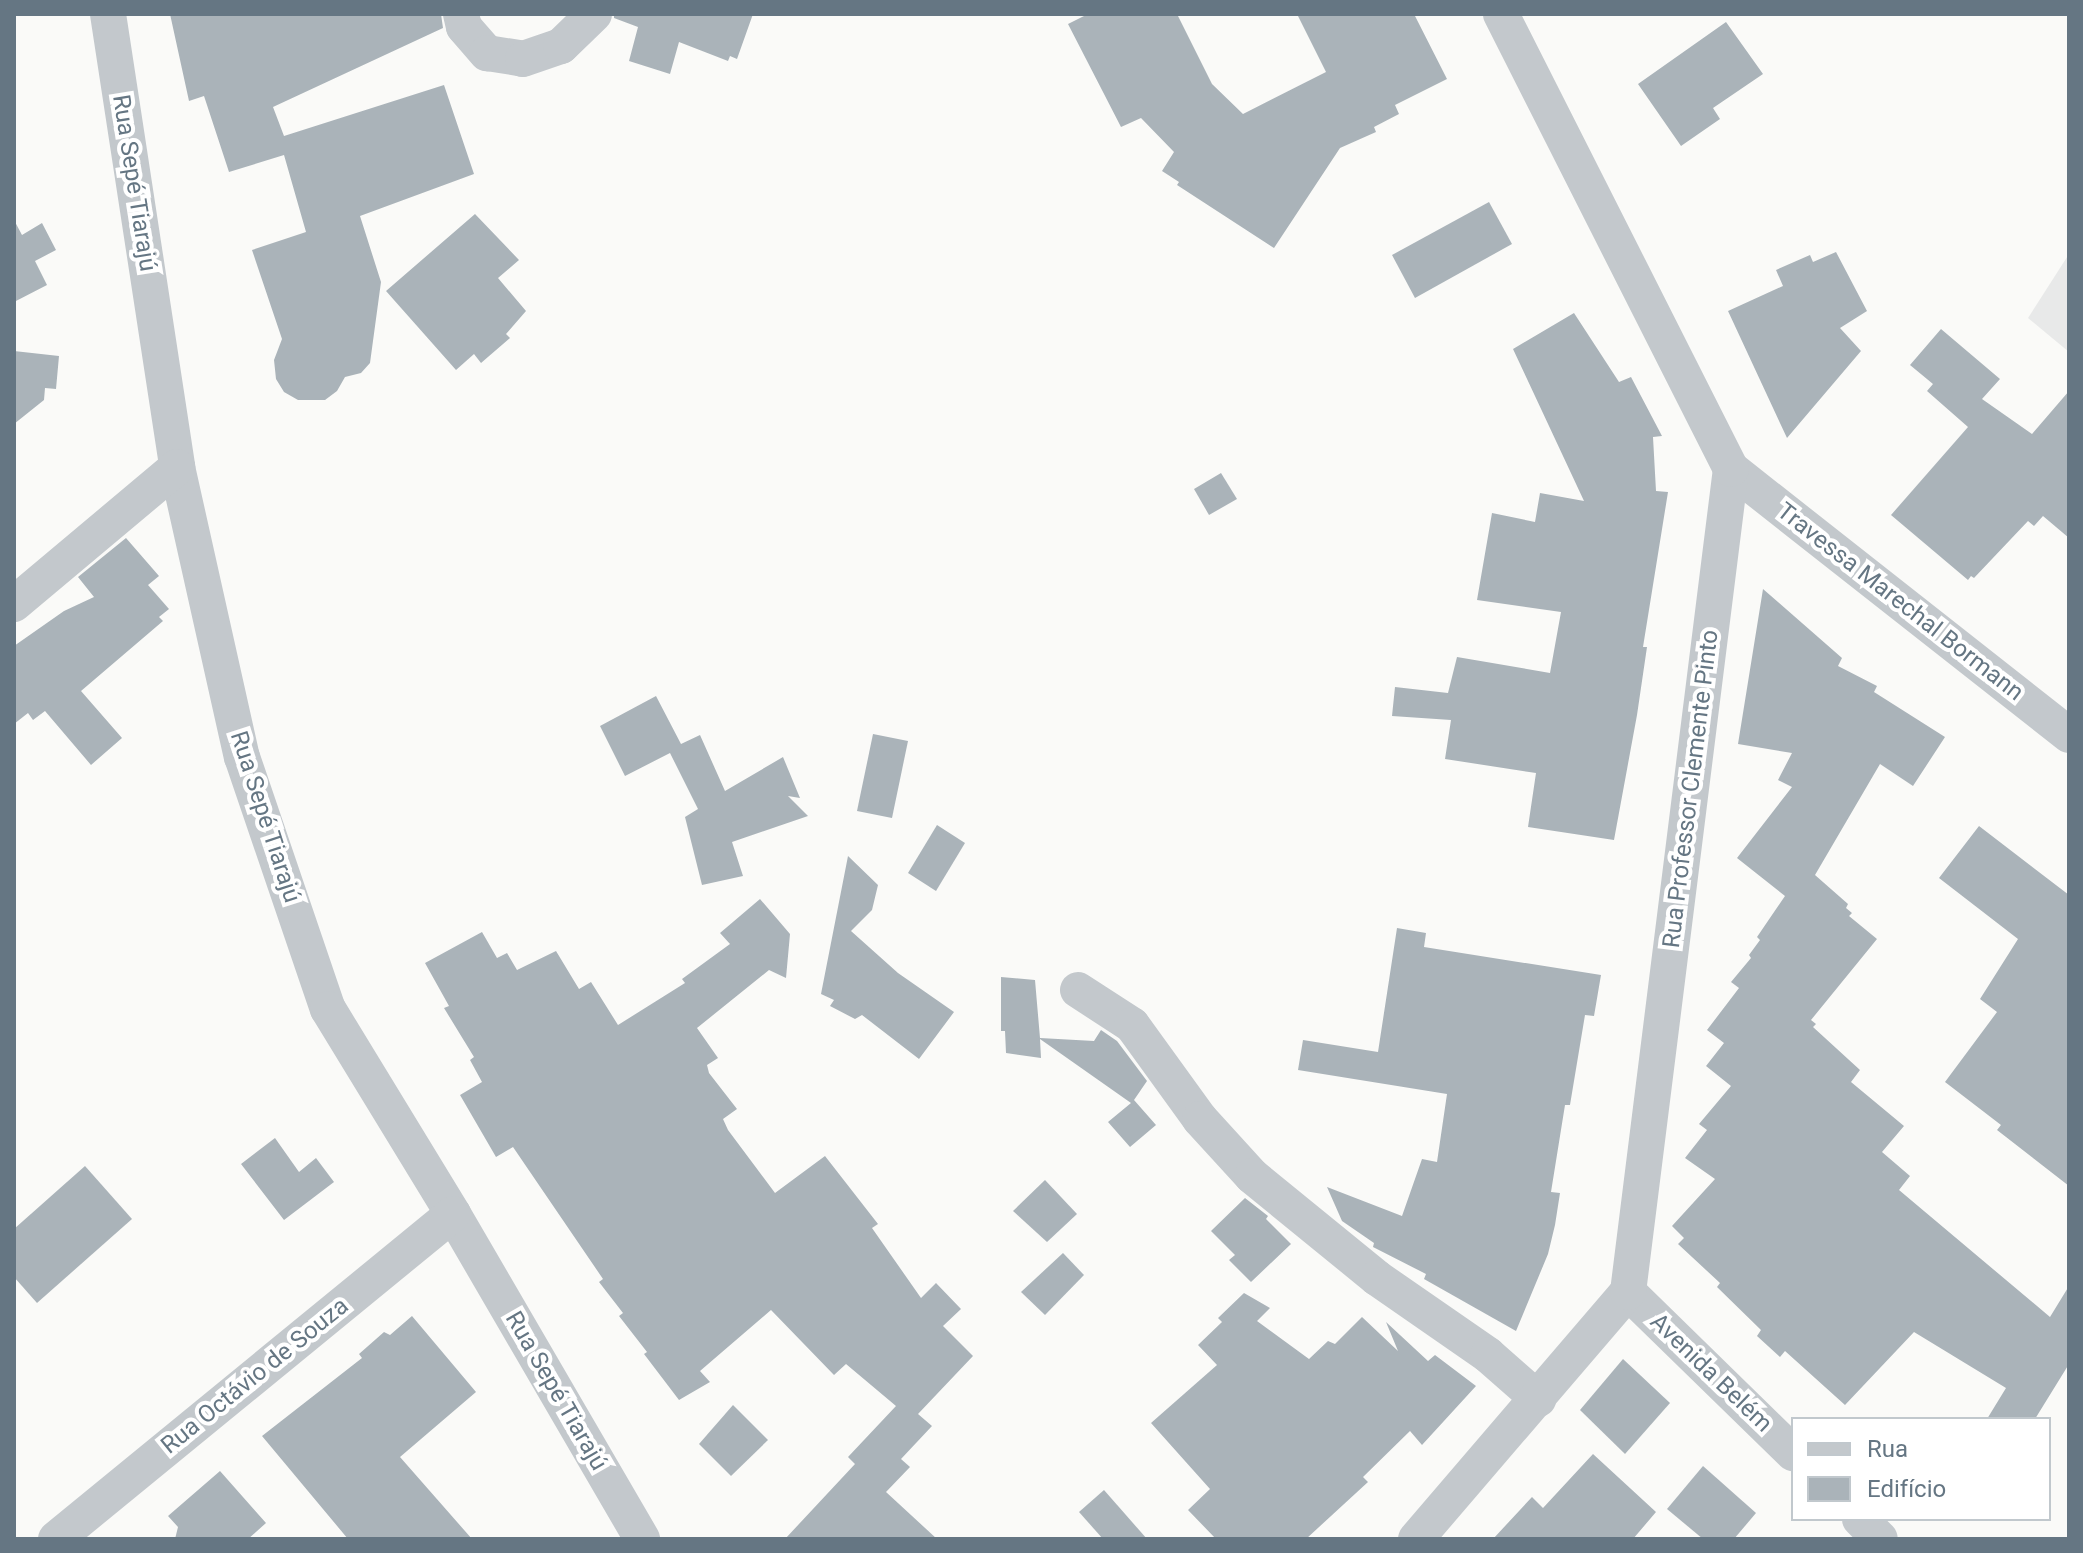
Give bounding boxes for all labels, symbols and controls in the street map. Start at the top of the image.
street label: Rua Sepé Tiarajú [106,92,162,274]
street label: Travessa Marechal Bormann [1771,497,2029,707]
street label: Rua Professor Clemente Pinto [1657,628,1725,950]
street label: Rua Sepé Tiarajú [224,727,306,907]
street label: Rua Octávio de Souza [156,1292,354,1460]
street label: Rua Sepé Tiarajú [499,1306,613,1476]
street label: Avenida Belém [1644,1308,1778,1438]
legend [1791,1417,2051,1521]
text: Rua [1867,1435,1908,1463]
text: Edifício [1867,1475,1946,1503]

